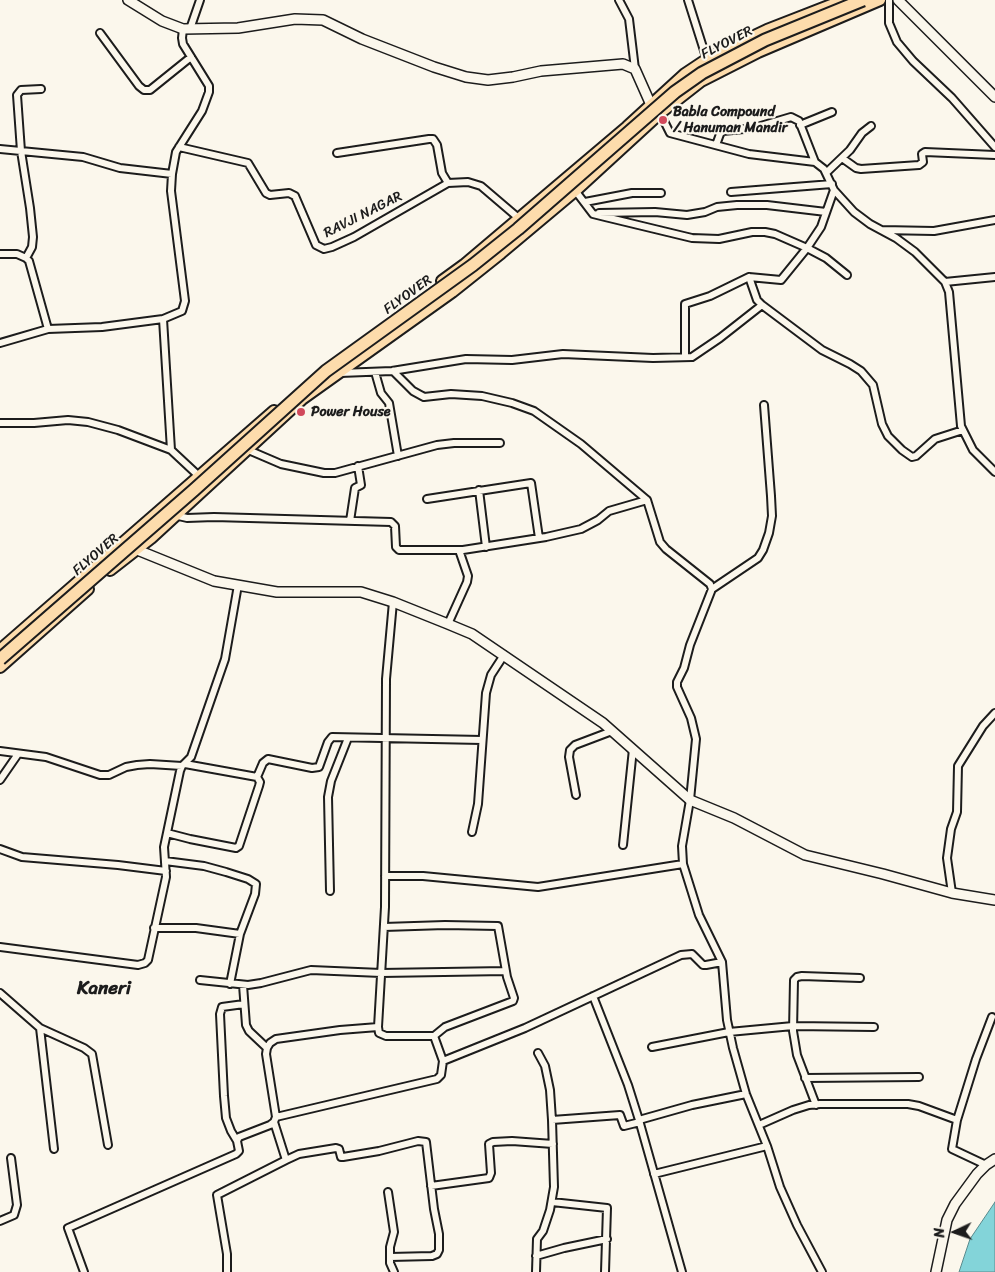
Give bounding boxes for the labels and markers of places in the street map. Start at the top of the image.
place label: Babla Compound / Hanuman Mandir [673,104,788,136]
marker: Babla Compound / Hanuman Mandir [657,114,669,126]
place label: Power House [311,404,391,420]
marker: Power House [295,406,307,418]

